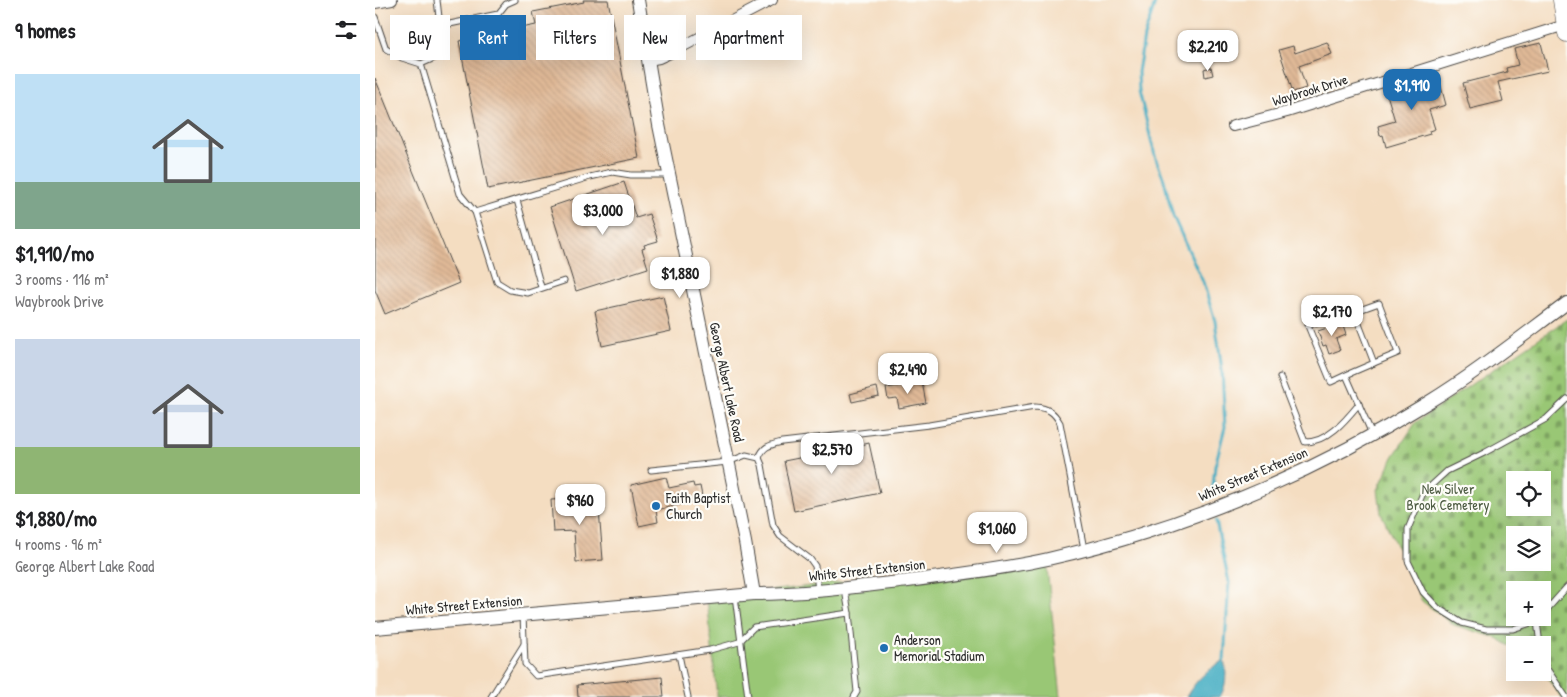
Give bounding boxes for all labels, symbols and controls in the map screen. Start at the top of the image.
chip: Buy [390,15,450,60]
chip: Rent [460,15,526,60]
chip: Filters [536,15,614,60]
chip: New [624,15,686,60]
chip: Apartment [696,15,802,60]
text: 9 homes [15,16,76,45]
icon: filters [332,16,360,44]
pin: $2,210 [1167,30,1249,72]
text: $2,210 [1188,35,1228,57]
pin: $1,910 [1371,68,1453,111]
street label: Waybrook Drive [1270,69,1351,111]
text: $1,910 [1394,74,1430,96]
icon: home [143,106,233,196]
pin: $3,000 [562,194,644,236]
text: $3,000 [583,199,623,221]
text: $1,910/mo [15,239,94,268]
pin: $1,880 [639,256,721,299]
text: $1,880 [661,262,699,284]
text: 3 rooms · 116 m² [15,268,109,290]
text: Waybrook Drive [15,290,104,312]
pin: $2,170 [1291,294,1373,337]
text: $2,170 [1312,300,1352,322]
street label: George Albert Lake Road [705,320,750,444]
pin: $2,490 [867,352,949,395]
text: $2,490 [889,358,927,380]
icon: home [143,371,233,461]
pin: $2,570 [791,432,873,475]
text: $2,570 [812,438,852,460]
street label: White Street Extension [1195,442,1310,505]
map controls [1506,471,1551,681]
button: locate [1506,471,1551,516]
park label: New Silver Brook Cemetery [1407,479,1489,515]
pin: $960 [550,484,610,526]
place label: Faith Baptist Church [665,488,731,523]
text: $960 [566,489,594,511]
marker: Faith Baptist Church [650,500,662,512]
text: $1,880/mo [15,504,97,533]
pin: $1,060 [956,512,1038,554]
text: $1,060 [978,517,1016,539]
button: layers [1506,526,1551,571]
text: 4 rooms · 96 m² [15,533,102,555]
street label: White Street Extension [808,554,926,585]
text: George Albert Lake Road [15,555,154,577]
button: + [1506,581,1551,626]
street label: White Street Extension [405,590,523,619]
place label: Anderson Memorial Stadium [894,630,984,665]
button: − [1506,636,1551,681]
marker: Anderson Memorial Stadium [878,642,890,654]

